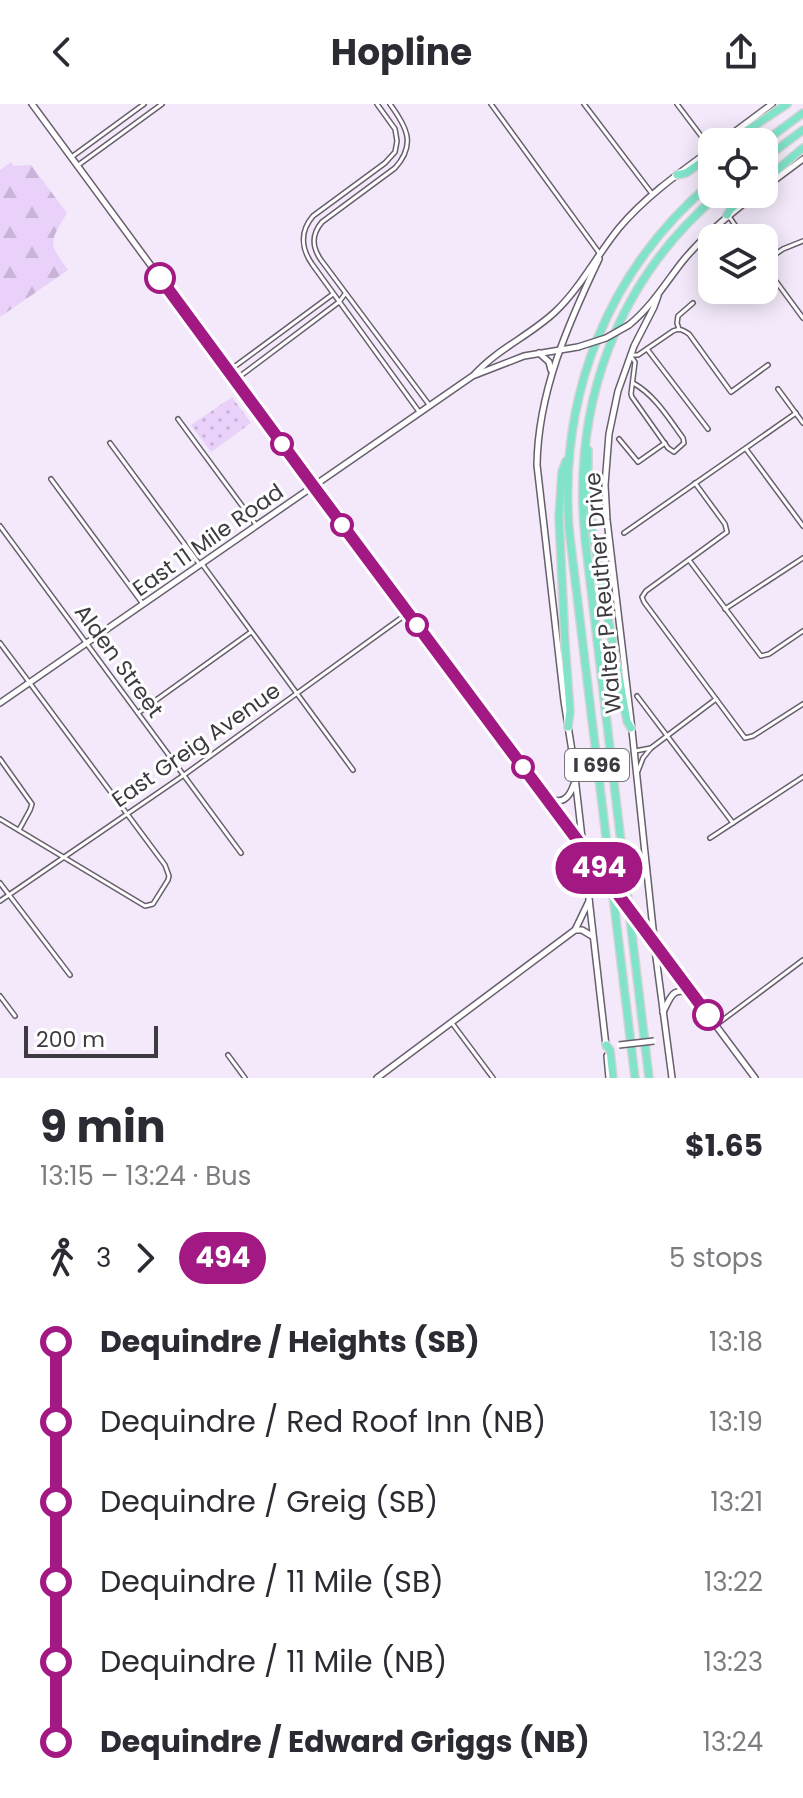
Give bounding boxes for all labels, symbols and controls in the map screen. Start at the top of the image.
text: Hopline [331,27,472,78]
icon: back [40,30,84,74]
icon: share [719,30,763,74]
map controls [698,128,778,304]
button: locate [698,128,778,208]
button: layers [698,224,778,304]
unlabelled marker [145,263,175,293]
unlabelled marker [271,433,293,455]
street label: Walter P Reuther Drive [577,471,629,715]
street label: East 11 Mile Road [126,476,290,604]
unlabelled marker [331,514,353,536]
street label: Alden Street [67,598,171,724]
unlabelled marker [406,614,428,636]
street label: East Greig Avenue [105,675,287,815]
road number: I 696 [565,749,629,781]
unlabelled marker [512,756,534,778]
line badge: 494 [553,842,645,894]
text: 494 [571,848,627,887]
unlabelled marker [693,1000,723,1030]
scale bar [24,1022,158,1058]
text: 200 m [36,1024,105,1055]
text: 9 min [40,1096,166,1157]
text: $1.65 [685,1124,763,1167]
text: 13:15 – 13:24 · Bus [40,1158,251,1194]
icon: walk [40,1236,84,1280]
icon: forward [123,1236,167,1280]
text: 494 [195,1238,250,1277]
text: 3 [96,1240,111,1276]
text: 5 stops [669,1240,763,1276]
text: Dequindre / Heights (SB) [100,1320,480,1363]
text: 13:18 [709,1324,763,1360]
text: Dequindre / Red Roof Inn (NB) [100,1400,546,1443]
text: 13:19 [709,1404,763,1440]
text: Dequindre / Greig (SB) [100,1480,438,1523]
text: 13:21 [711,1484,763,1520]
text: Dequindre / 11 Mile (SB) [100,1560,444,1603]
text: 13:22 [704,1564,763,1600]
text: Dequindre / 11 Mile (NB) [100,1640,447,1683]
text: 13:23 [704,1644,763,1680]
text: Dequindre / Edward Griggs (NB) [100,1720,590,1763]
text: 13:24 [703,1724,763,1760]

